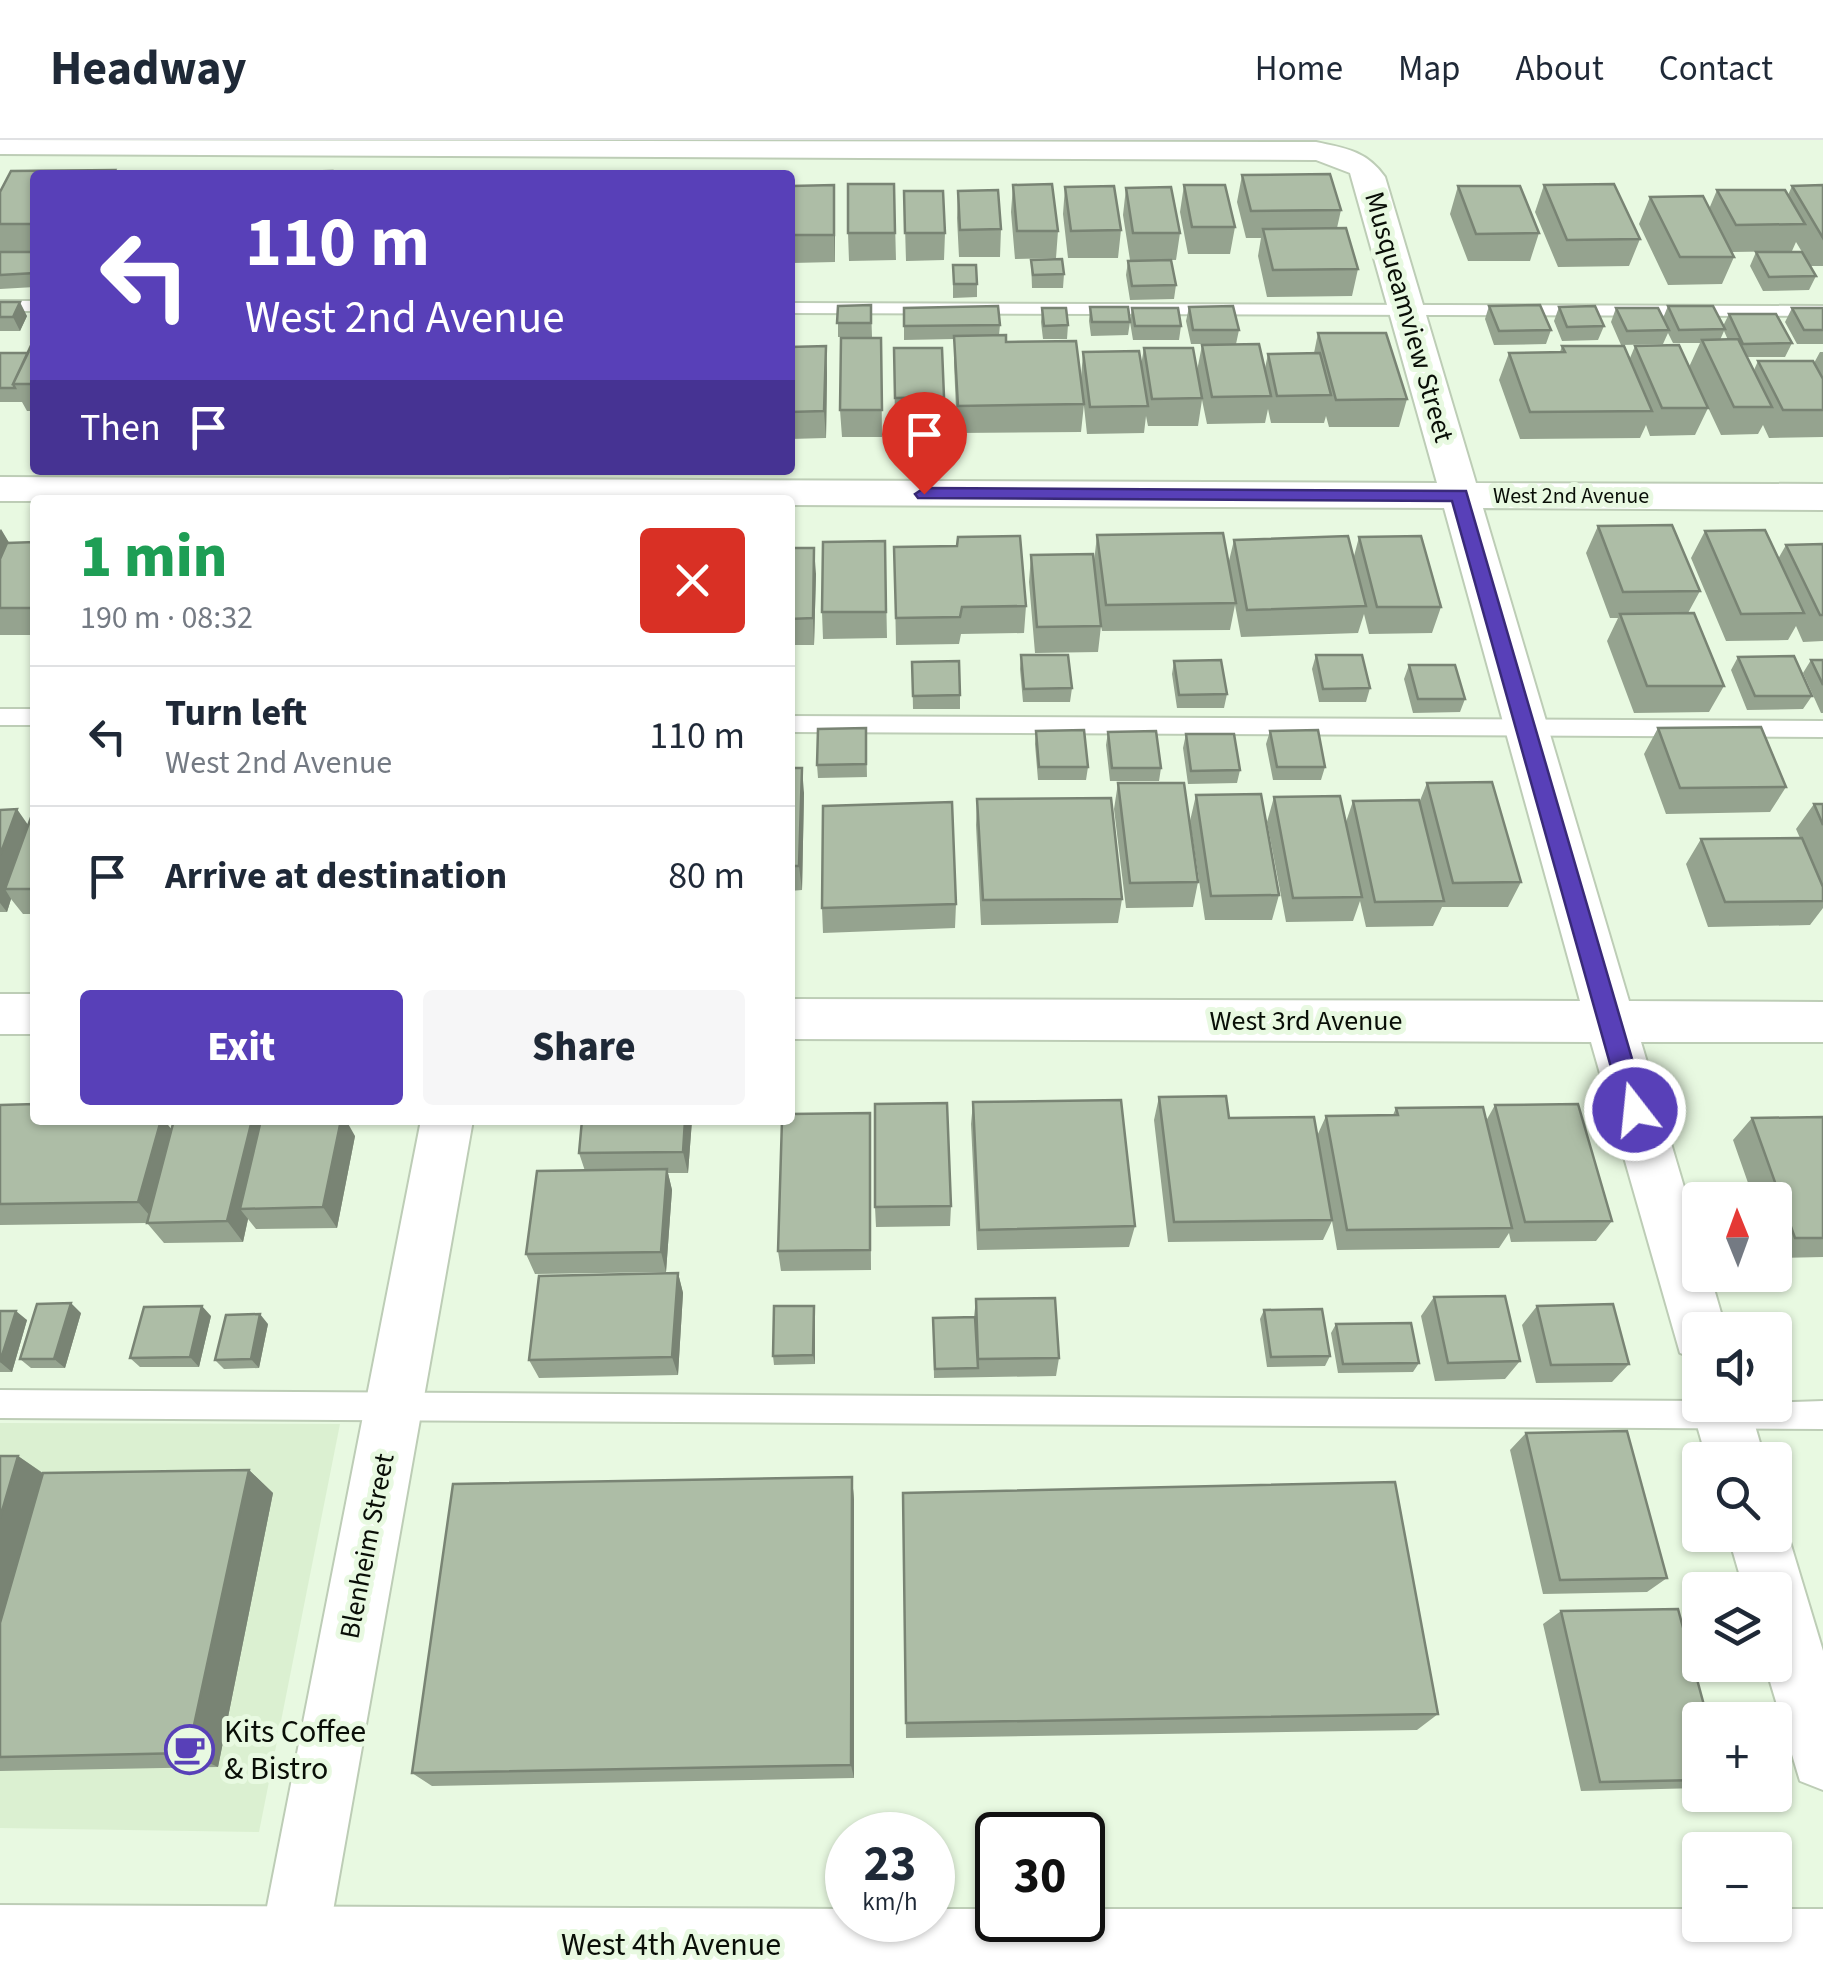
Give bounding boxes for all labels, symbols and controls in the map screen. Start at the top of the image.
text: Headway [50,35,247,103]
text: Home [1255,44,1343,94]
text: Map [1398,44,1461,94]
text: About [1516,44,1604,94]
text: Contact [1659,44,1773,94]
street label: Musqueamview Street [1354,187,1464,447]
text: 110 m [245,193,430,293]
icon: left [80,210,210,340]
text: West 2nd Avenue [245,286,565,350]
pin [882,392,967,495]
icon: arrive [181,400,236,455]
text: Then [80,401,161,455]
icon: arrive [897,407,952,462]
street label: West 2nd Avenue [1493,480,1649,512]
text: 1 min [80,515,227,600]
button: close [640,528,745,633]
text: 190 m · 08:32 [80,595,253,641]
text: Turn left [165,686,307,740]
icon: left [80,709,135,764]
text: 110 m [649,709,745,763]
text: West 2nd Avenue [165,740,392,786]
icon: arrive [80,849,135,904]
text: Arrive at destination [165,849,507,903]
text: 80 m [668,849,745,903]
button: Exit [80,990,403,1105]
button: Share [423,990,745,1105]
street label: West 3rd Avenue [1210,1001,1402,1041]
position arrow [1583,1058,1687,1162]
north arrow [1682,1182,1792,1292]
map controls [1682,1182,1792,1942]
button: sound [1682,1312,1792,1422]
button: search [1682,1442,1792,1552]
street label: Blenheim Street [329,1449,405,1642]
button: layers [1682,1572,1792,1682]
button: + [1682,1702,1792,1812]
place label: Kits Coffee & Bistro [224,1709,366,1792]
cafe icon: Kits Coffee & Bistro [163,1724,215,1776]
speed limit sign: 30 [975,1812,1105,1942]
text: 23 [864,1829,916,1900]
button: − [1682,1832,1792,1942]
text: km/h [862,1884,918,1920]
street label: West 4th Avenue [561,1922,781,1968]

